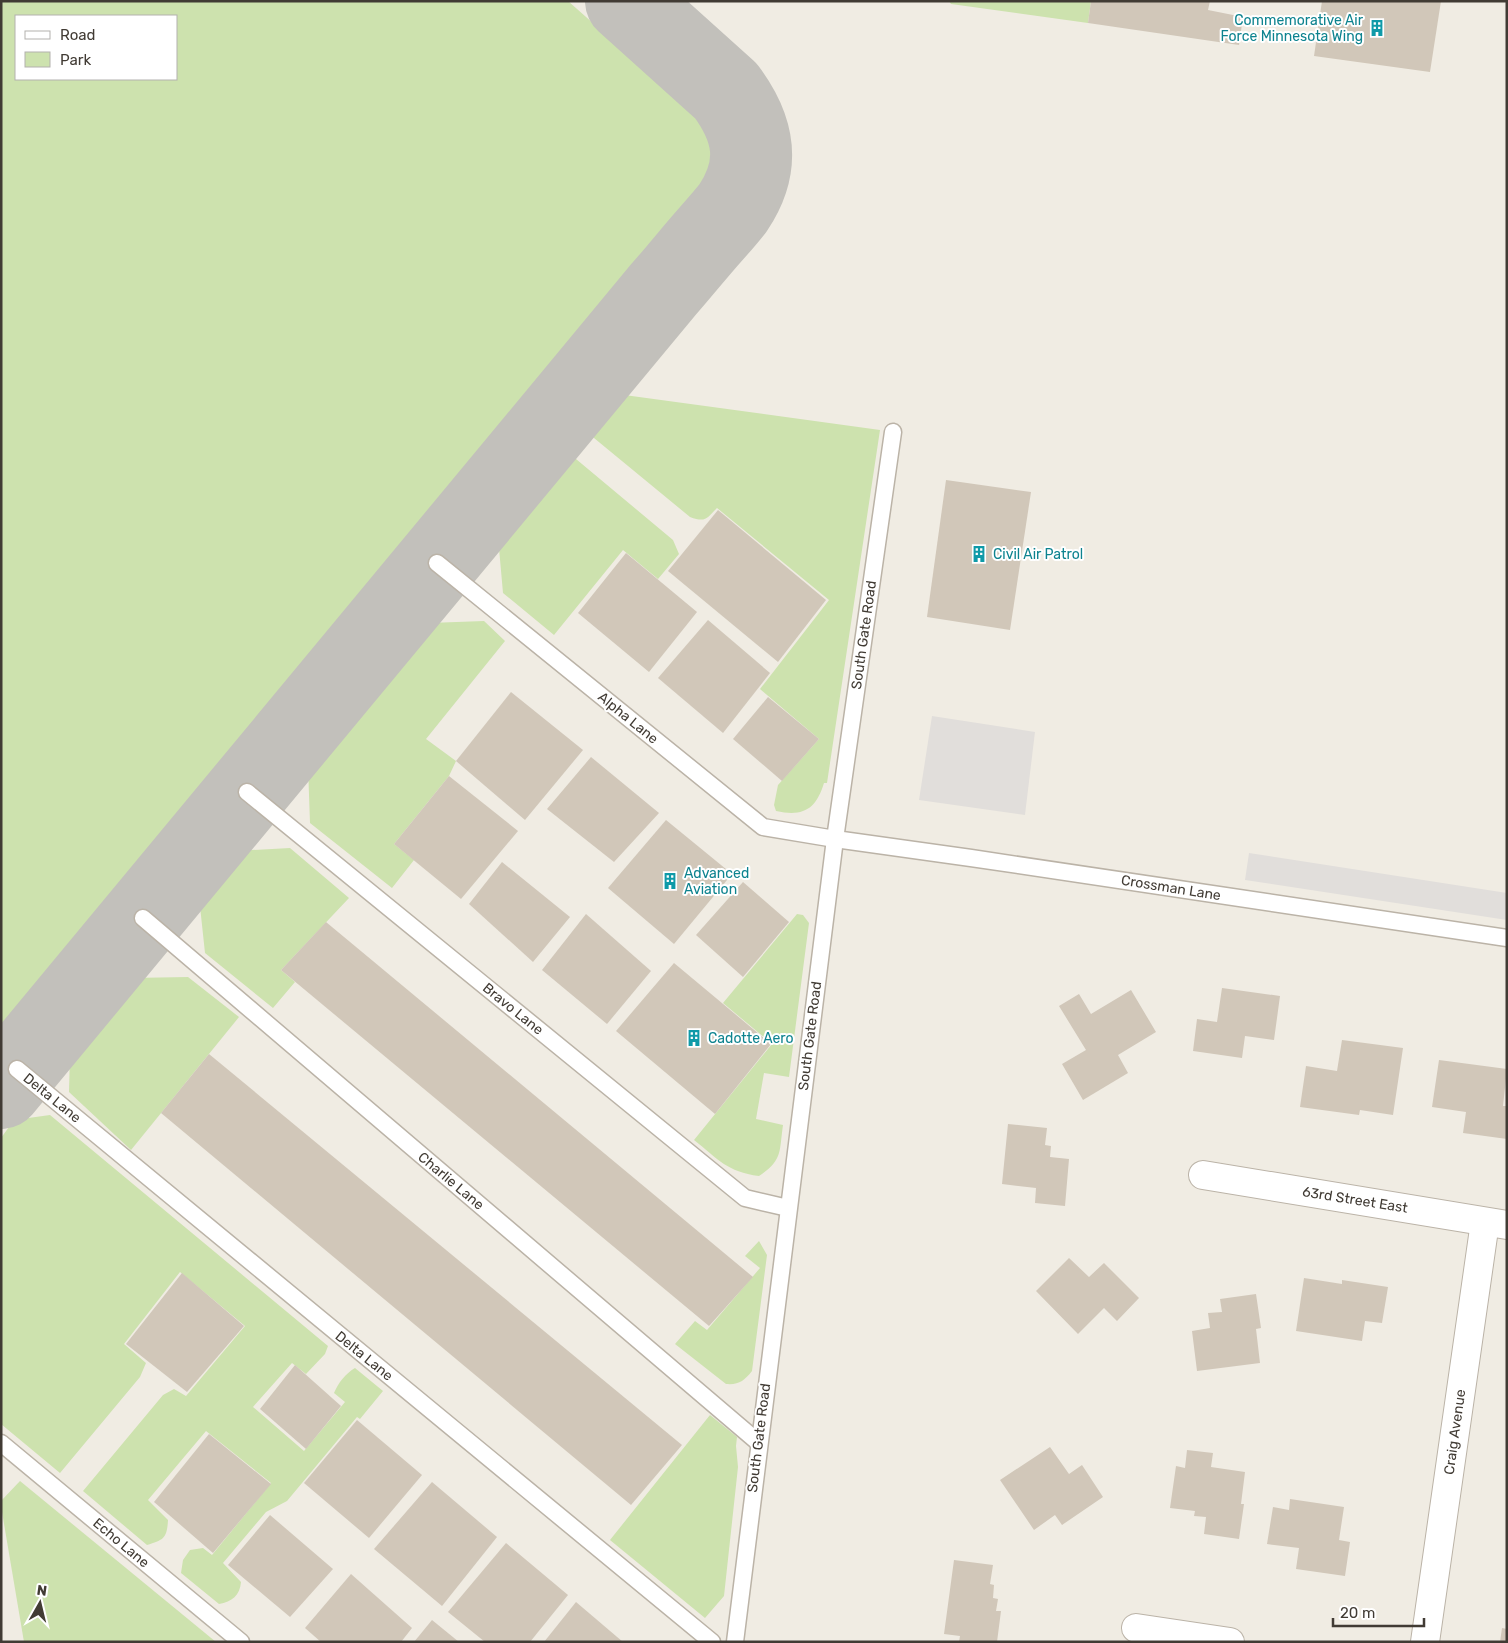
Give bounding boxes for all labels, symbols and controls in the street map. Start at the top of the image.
place label: Commemorative Air Force Minnesota Wing [1220,12,1364,45]
legend [15,15,178,80]
building icon: Commemorative Air Force Minnesota Wing [1367,18,1387,38]
text: Road [60,26,96,44]
text: Park [60,51,91,69]
building icon: Civil Air Patrol [969,544,989,564]
place label: Civil Air Patrol [993,546,1083,563]
street label: South Gate Road [848,579,880,691]
street label: Alpha Lane [594,689,662,748]
place label: Advanced Aviation [684,865,749,898]
building icon: Advanced Aviation [660,871,680,891]
street label: Crossman Lane [1120,872,1222,904]
street label: Bravo Lane [479,979,547,1039]
street label: South Gate Road [795,981,825,1091]
building icon: Cadotte Aero [684,1028,704,1048]
place label: Cadotte Aero [708,1030,794,1047]
street label: Delta Lane [20,1070,84,1127]
street label: Charlie Lane [415,1148,488,1214]
street label: 63rd Street East [1301,1183,1409,1217]
street label: Delta Lane [332,1328,396,1385]
street label: South Gate Road [744,1383,774,1493]
street label: Craig Avenue [1441,1388,1469,1476]
street label: Echo Lane [89,1515,153,1571]
north arrow [15,1578,65,1628]
text: N [36,1582,48,1600]
scale bar [1333,1596,1424,1628]
text: 20 m [1340,1604,1375,1622]

